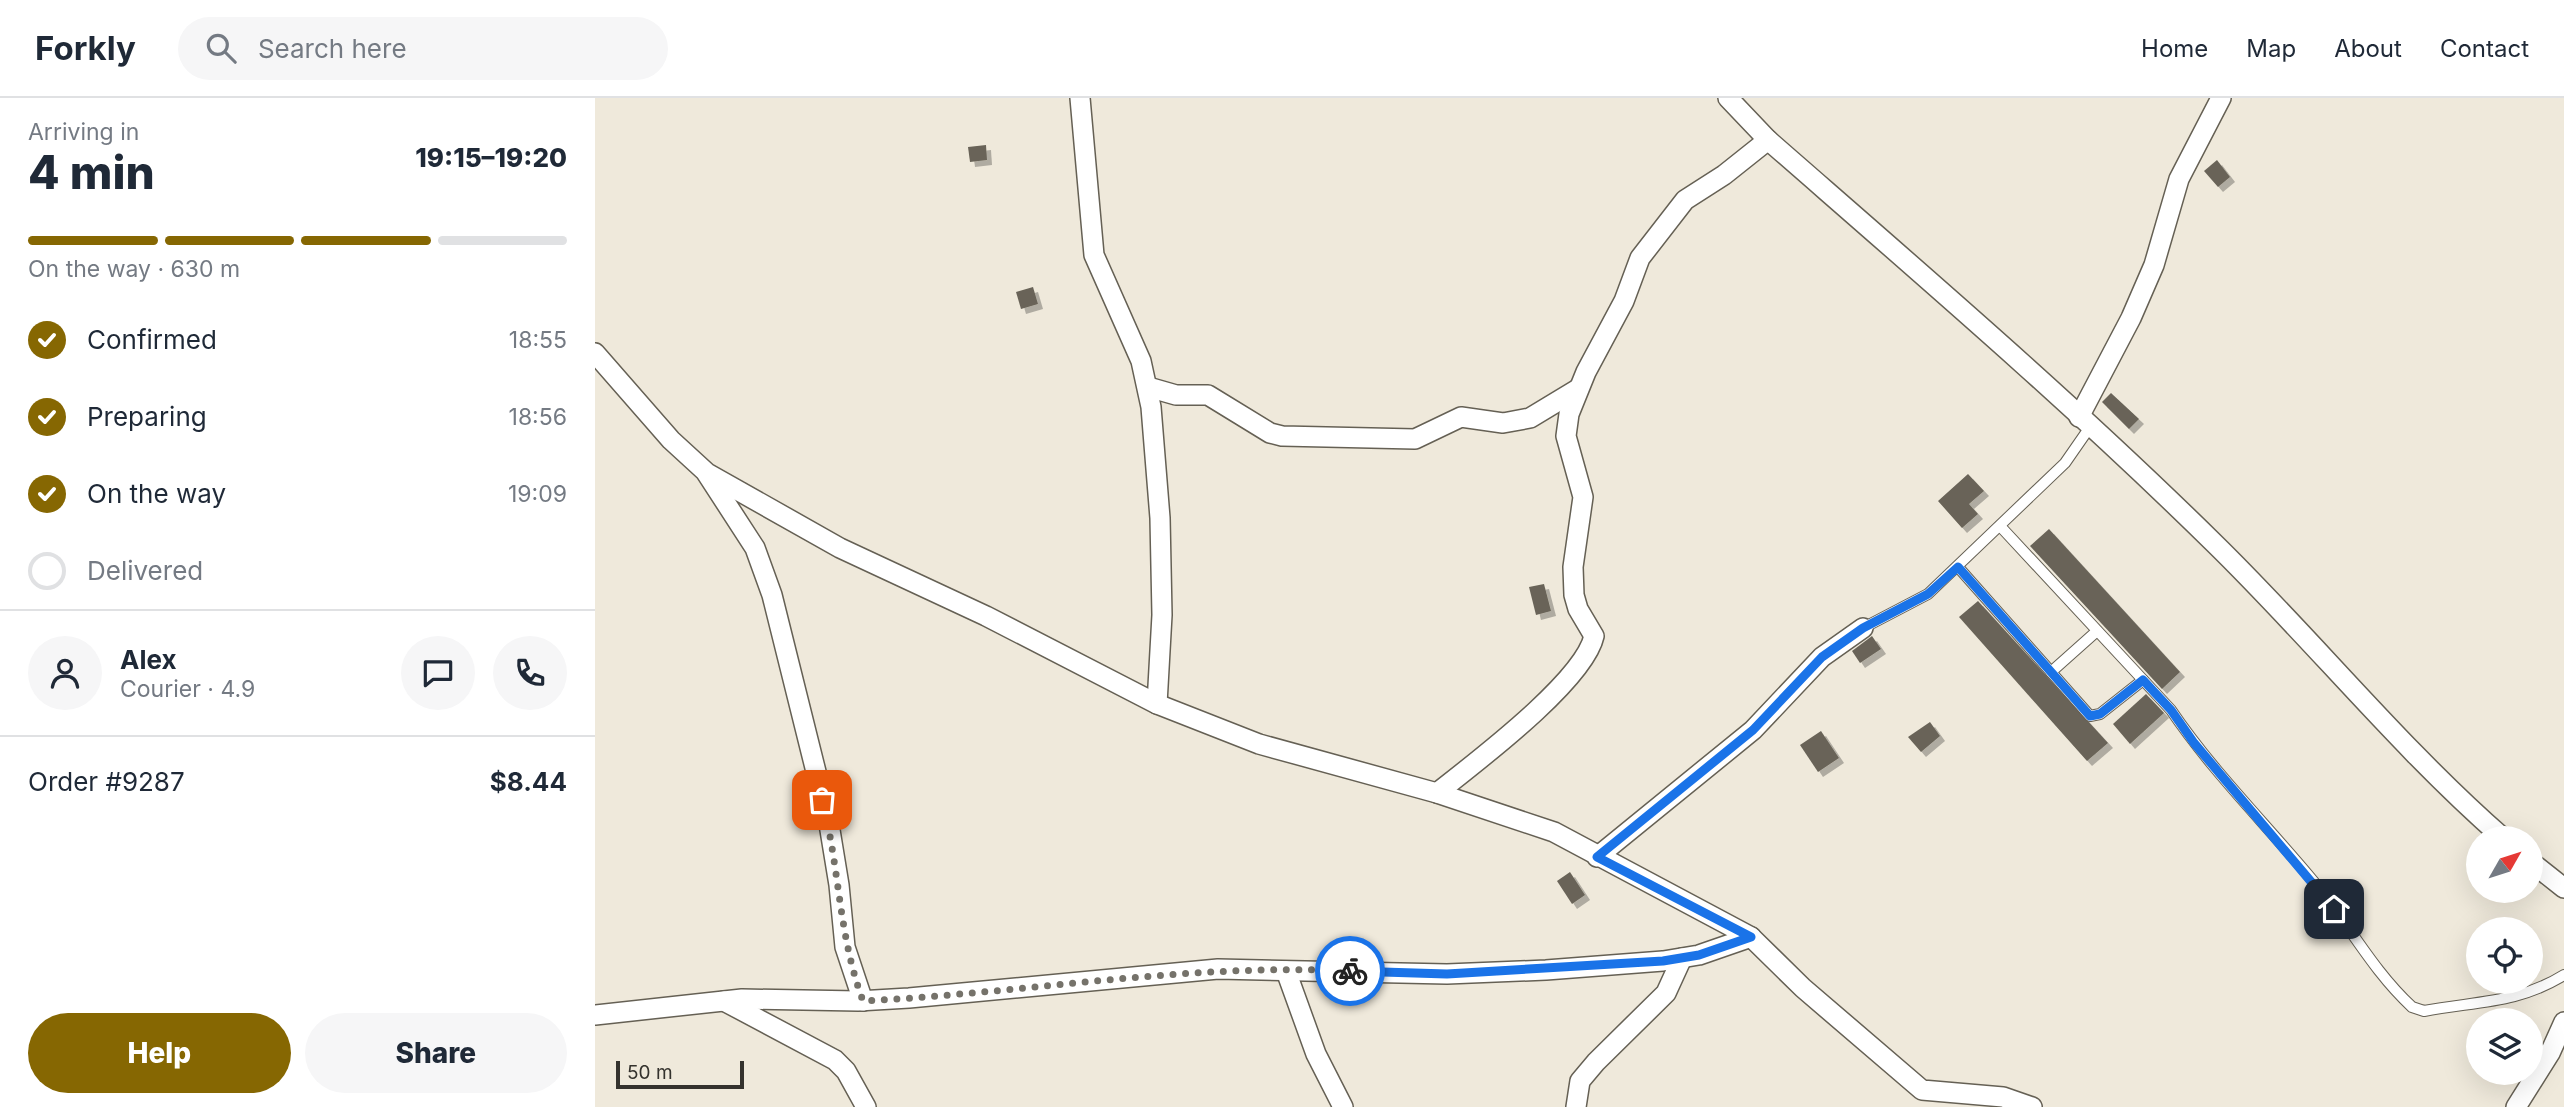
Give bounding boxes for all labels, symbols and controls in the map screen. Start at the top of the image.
search box [178,17,668,80]
text: Forkly [35,28,136,68]
icon: search [202,29,240,67]
text: Search here [258,33,407,64]
text: Home [2141,34,2208,63]
text: Map [2246,34,2296,63]
text: About [2334,34,2402,63]
text: Contact [2440,34,2529,63]
text: Arriving in [28,118,139,146]
text: 19:15–19:20 [415,142,567,173]
text: 4 min [28,144,155,200]
text: On the way · 630 m [28,255,240,283]
icon: check [28,321,66,359]
text: Confirmed [87,324,217,355]
text: 18:55 [509,326,567,354]
icon: check [28,398,66,436]
text: Preparing [87,401,207,432]
text: 18:56 [509,403,567,431]
icon: check [28,475,66,513]
text: On the way [87,478,226,509]
text: 19:09 [508,480,567,508]
text: Delivered [87,555,203,586]
button: person [28,636,102,710]
button: chat [401,636,475,710]
button: phone [493,636,567,710]
text: Alex [120,644,177,675]
text: Courier · 4.9 [120,675,255,703]
text: Order #9287 [28,766,185,797]
text: $8.44 [490,766,567,797]
pin [792,770,852,830]
icon: bag [803,781,841,819]
north arrow [2466,826,2543,903]
map controls [2466,826,2543,1085]
pin [2304,879,2364,939]
icon: home [2315,890,2353,928]
button: locate [2466,917,2543,994]
courier [1315,936,1385,1006]
icon: bike [1331,952,1369,990]
button: layers [2466,1008,2543,1085]
button: Help [28,1013,291,1093]
button: Share [305,1013,567,1093]
scale bar [616,1058,744,1090]
text: 50 m [627,1061,673,1084]

